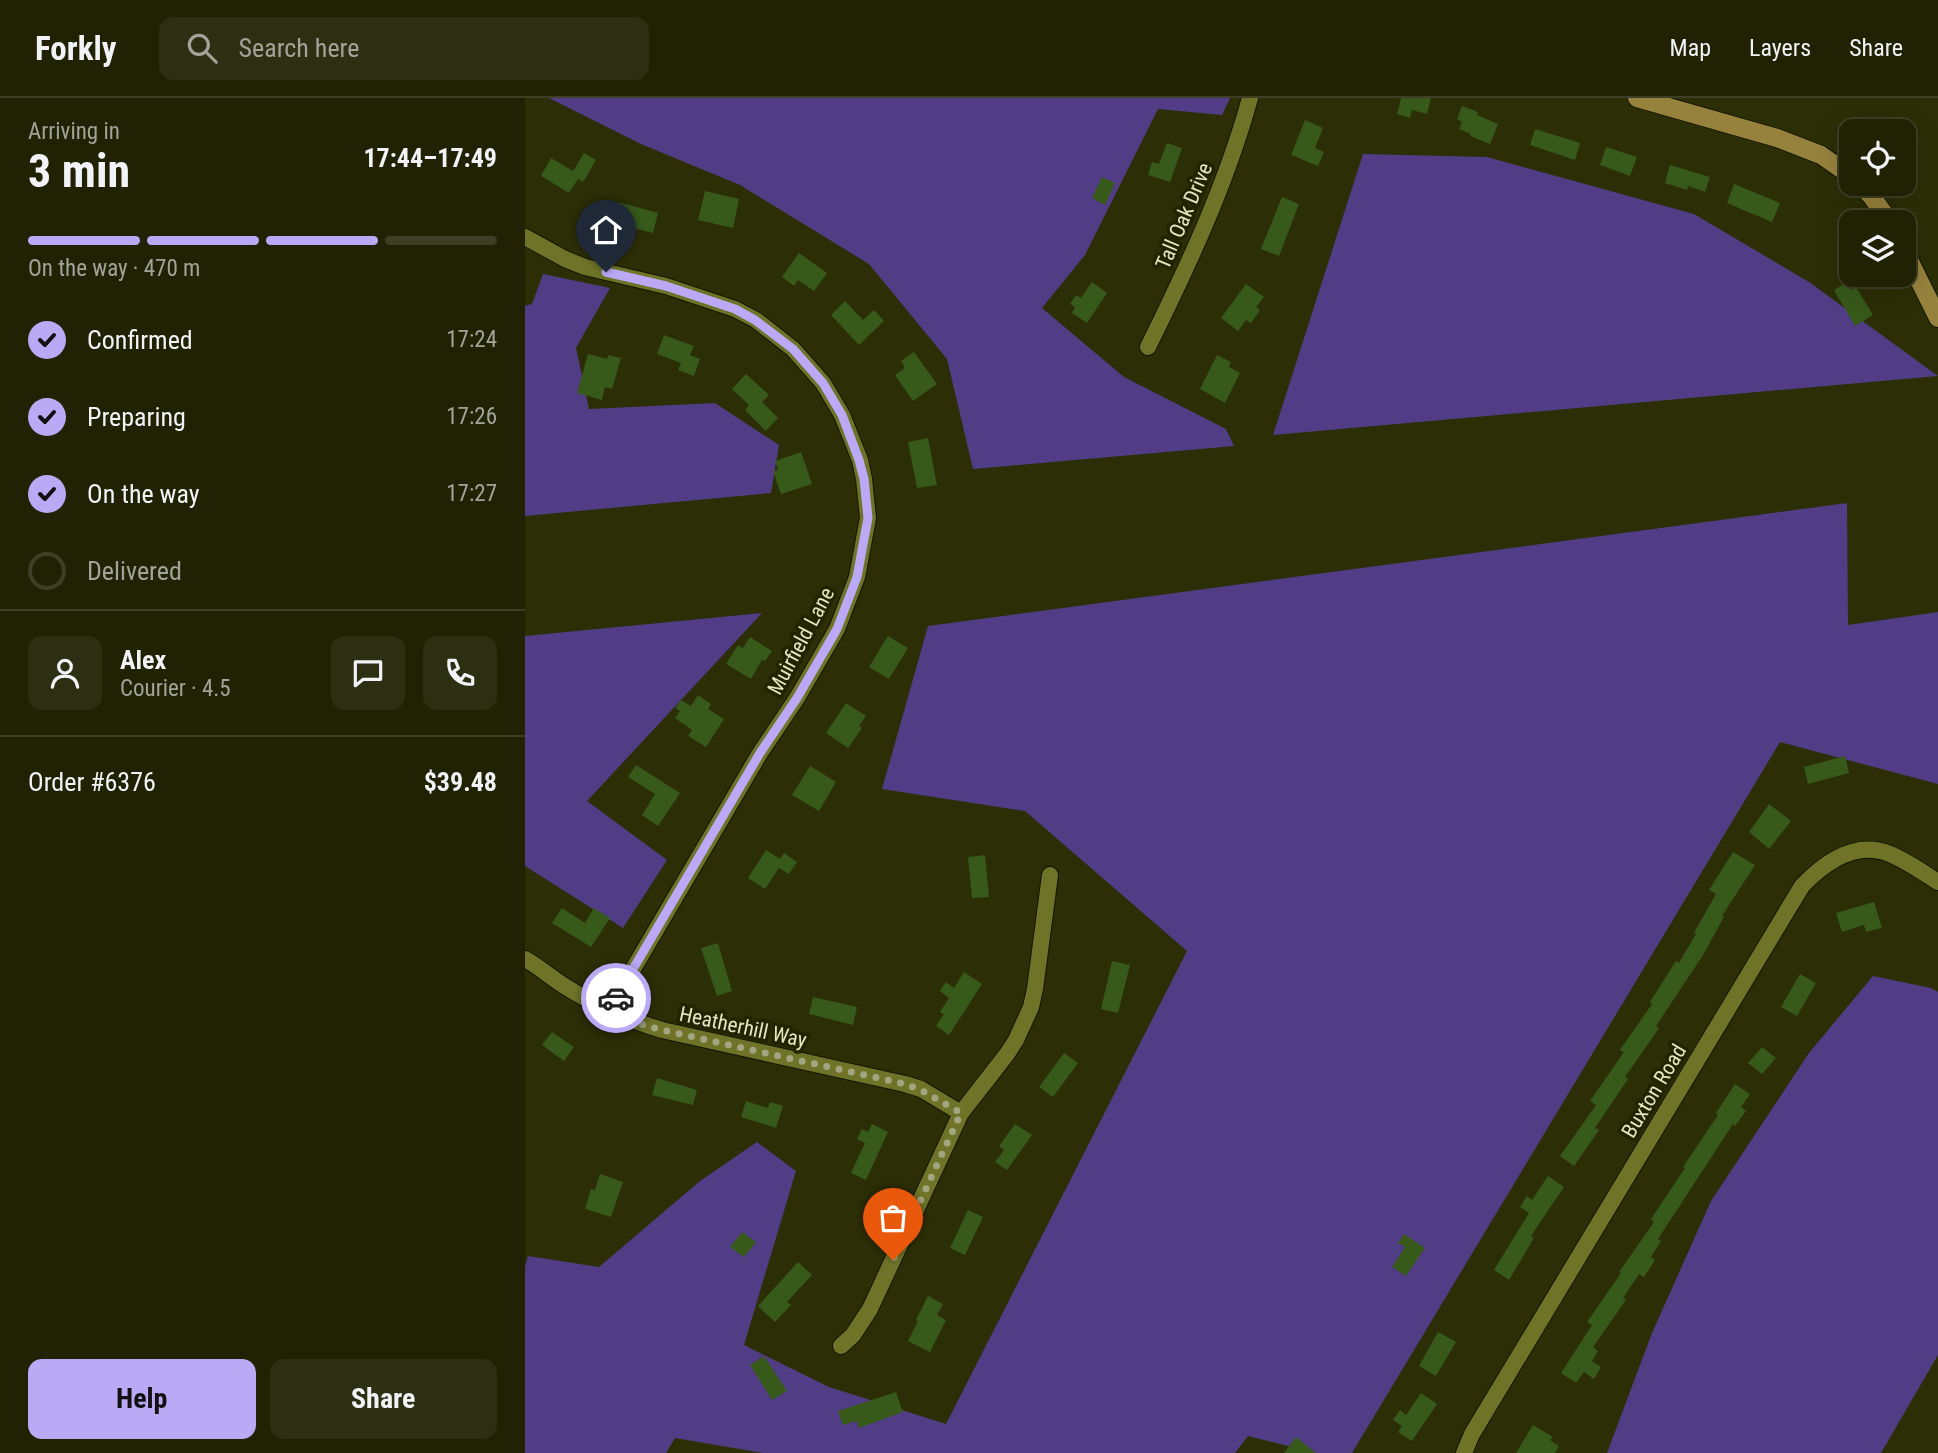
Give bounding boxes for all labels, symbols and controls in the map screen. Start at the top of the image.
search box [159,17,649,80]
text: Forkly [35,29,117,68]
icon: search [183,29,221,67]
text: Search here [239,33,359,63]
text: Map [1670,34,1711,62]
text: Layers [1749,34,1811,62]
text: Share [1849,34,1903,62]
text: Arriving in [28,118,120,145]
map controls [1839,119,1916,287]
button: locate [1839,119,1916,196]
text: 17:44–17:49 [363,143,497,173]
text: 3 min [28,144,130,198]
street label: Tall Oak Drive [1151,159,1217,273]
pin [576,200,636,272]
button: layers [1839,210,1916,287]
icon: home [587,211,625,249]
text: On the way · 470 m [28,255,200,282]
icon: check [28,321,66,359]
text: Confirmed [87,325,193,355]
text: 17:24 [446,326,497,353]
icon: check [28,398,66,436]
text: Preparing [87,402,186,432]
text: 17:26 [446,403,497,430]
icon: check [28,475,66,513]
text: On the way [87,479,200,509]
text: 17:27 [446,480,497,507]
text: Delivered [87,556,182,586]
street label: Muirfield Lane [763,583,839,699]
button: person [28,636,102,710]
button: chat [331,636,405,710]
button: phone [423,636,497,710]
text: Alex [120,645,166,675]
text: Courier · 4.5 [120,675,231,702]
text: Order #6376 [28,767,156,797]
text: $39.48 [424,767,497,797]
courier [581,963,651,1033]
icon: car [597,979,635,1017]
street label: Heatherhill Way [677,1002,809,1052]
street label: Buxton Road [1617,1040,1691,1142]
pin [863,1188,923,1260]
icon: bag [874,1199,912,1237]
button: Help [28,1359,256,1439]
button: Share [270,1359,497,1439]

